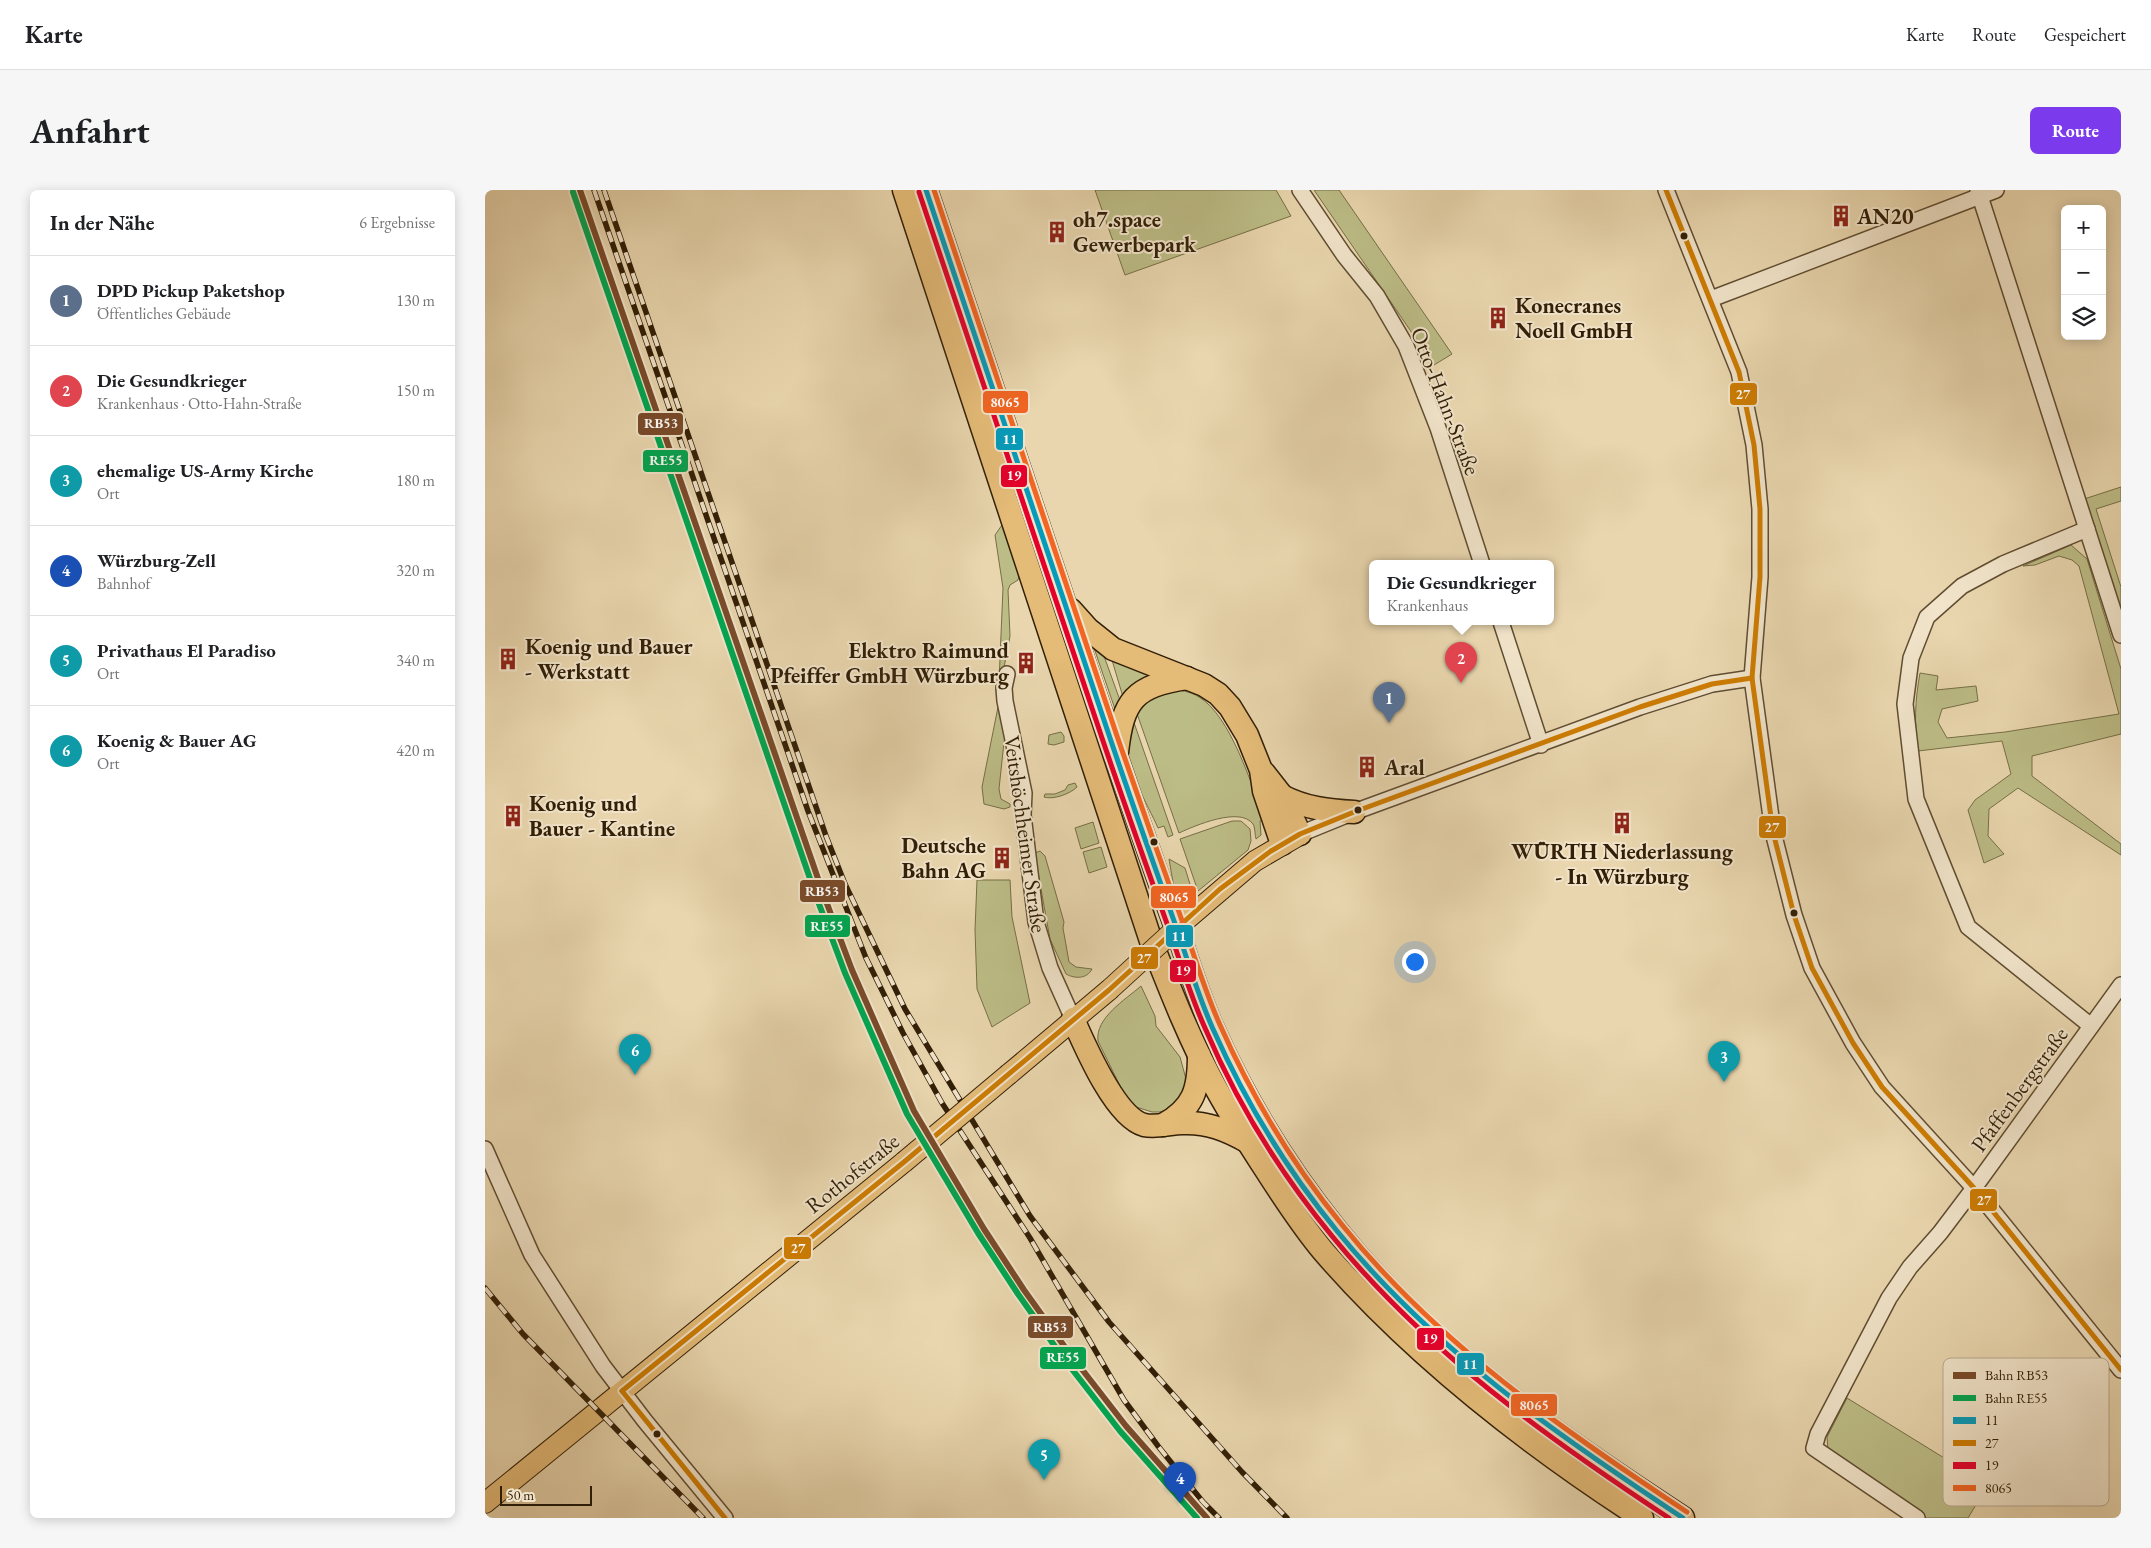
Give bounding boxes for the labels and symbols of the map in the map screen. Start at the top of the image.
place label: AN20 [1856,202,1914,231]
building icon: AN20 [1828,203,1854,229]
place label: oh7.space Gewerbepark [1073,205,1197,259]
building icon: oh7.space Gewerbepark [1044,219,1070,245]
unlabelled marker [1679,231,1689,241]
place label: Konecranes Noell GmbH [1515,291,1633,345]
building icon: Konecranes Noell GmbH [1485,305,1511,331]
street label: Otto-Hahn-Straße [1404,323,1487,480]
line badge: 27 [1729,382,1758,406]
text: 27 [1736,385,1751,403]
line badge: 8065 [982,390,1029,414]
text: 8065 [990,393,1020,411]
line badge: RB53 [637,412,684,436]
text: RB53 [644,414,678,432]
line badge: 11 [995,427,1024,451]
text: 11 [1003,430,1017,448]
line badge: RE55 [642,449,689,473]
text: RE55 [649,451,683,469]
line badge: 19 [1000,464,1028,488]
text: 19 [1007,466,1022,484]
place label: Koenig und Bauer - Werkstatt [525,632,693,686]
place label: Elektro Raimund Pfeiffer GmbH Würzburg [770,636,1010,690]
pin: 2 [1445,642,1477,683]
building icon: Koenig und Bauer - Werkstatt [495,646,521,672]
building icon: Elektro Raimund Pfeiffer GmbH Würzburg [1013,650,1039,676]
pin: 1 [1373,682,1405,723]
street label: Veitshöchheimer Straße [997,734,1054,935]
place label: Aral [1383,753,1425,782]
building icon: Aral [1354,754,1380,780]
place label: Koenig und Bauer - Kantine [529,789,675,843]
building icon: Koenig und Bauer - Kantine [500,803,526,829]
unlabelled marker [1353,805,1363,815]
building icon: WÜRTH Niederlassung - In Würzburg [1609,810,1635,836]
line badge: 27 [1758,815,1787,839]
text: 27 [1765,818,1780,836]
place label: Deutsche Bahn AG [901,831,986,885]
unlabelled marker [1149,837,1159,847]
place label: WÜRTH Niederlassung - In Würzburg [1511,837,1734,891]
building icon: Deutsche Bahn AG [989,845,1015,871]
line badge: RB53 [799,879,846,903]
text: RB53 [805,882,839,900]
line badge: 8065 [1150,885,1197,909]
text: 8065 [1159,888,1189,906]
unlabelled marker [1789,908,1799,918]
line badge: RE55 [804,914,851,938]
text: RE55 [810,917,844,935]
line badge: 11 [1165,924,1194,948]
text: 11 [1172,927,1186,945]
line badge: 27 [1130,946,1159,970]
text: 27 [1137,949,1152,967]
your location [1402,949,1428,975]
line badge: 19 [1169,959,1197,983]
text: 19 [1176,961,1191,979]
street label: Pfaffenbergstraße [1964,1021,2075,1158]
pin: 6 [619,1034,651,1075]
pin: 3 [1708,1041,1740,1082]
street label: Rothofstraße [799,1126,905,1220]
line badge: 27 [1969,1188,1998,1212]
text: 27 [1977,1191,1992,1209]
line badge: 27 [783,1236,812,1260]
text: 27 [791,1239,806,1257]
line badge: RB53 [1027,1315,1074,1339]
text: RB53 [1033,1318,1067,1336]
line badge: 19 [1416,1327,1445,1351]
text: 19 [1423,1329,1438,1347]
line badge: RE55 [1039,1346,1087,1370]
text: RE55 [1046,1348,1080,1366]
line badge: 11 [1456,1352,1485,1376]
text: 11 [1463,1355,1477,1373]
legend [1943,1358,2109,1506]
text: Bahn RB53 [1985,1366,2048,1384]
text: Bahn RE55 [1985,1389,2048,1407]
line badge: 8065 [1510,1393,1558,1417]
text: 8065 [1519,1396,1549,1414]
text: 11 [1985,1411,1998,1429]
unlabelled marker [652,1429,662,1439]
text: 27 [1985,1434,1999,1452]
pin: 5 [1028,1439,1060,1480]
text: 19 [1985,1456,1999,1474]
pin: 4 [1164,1462,1196,1503]
text: 8065 [1985,1479,2012,1497]
scale bar [500,1483,593,1506]

